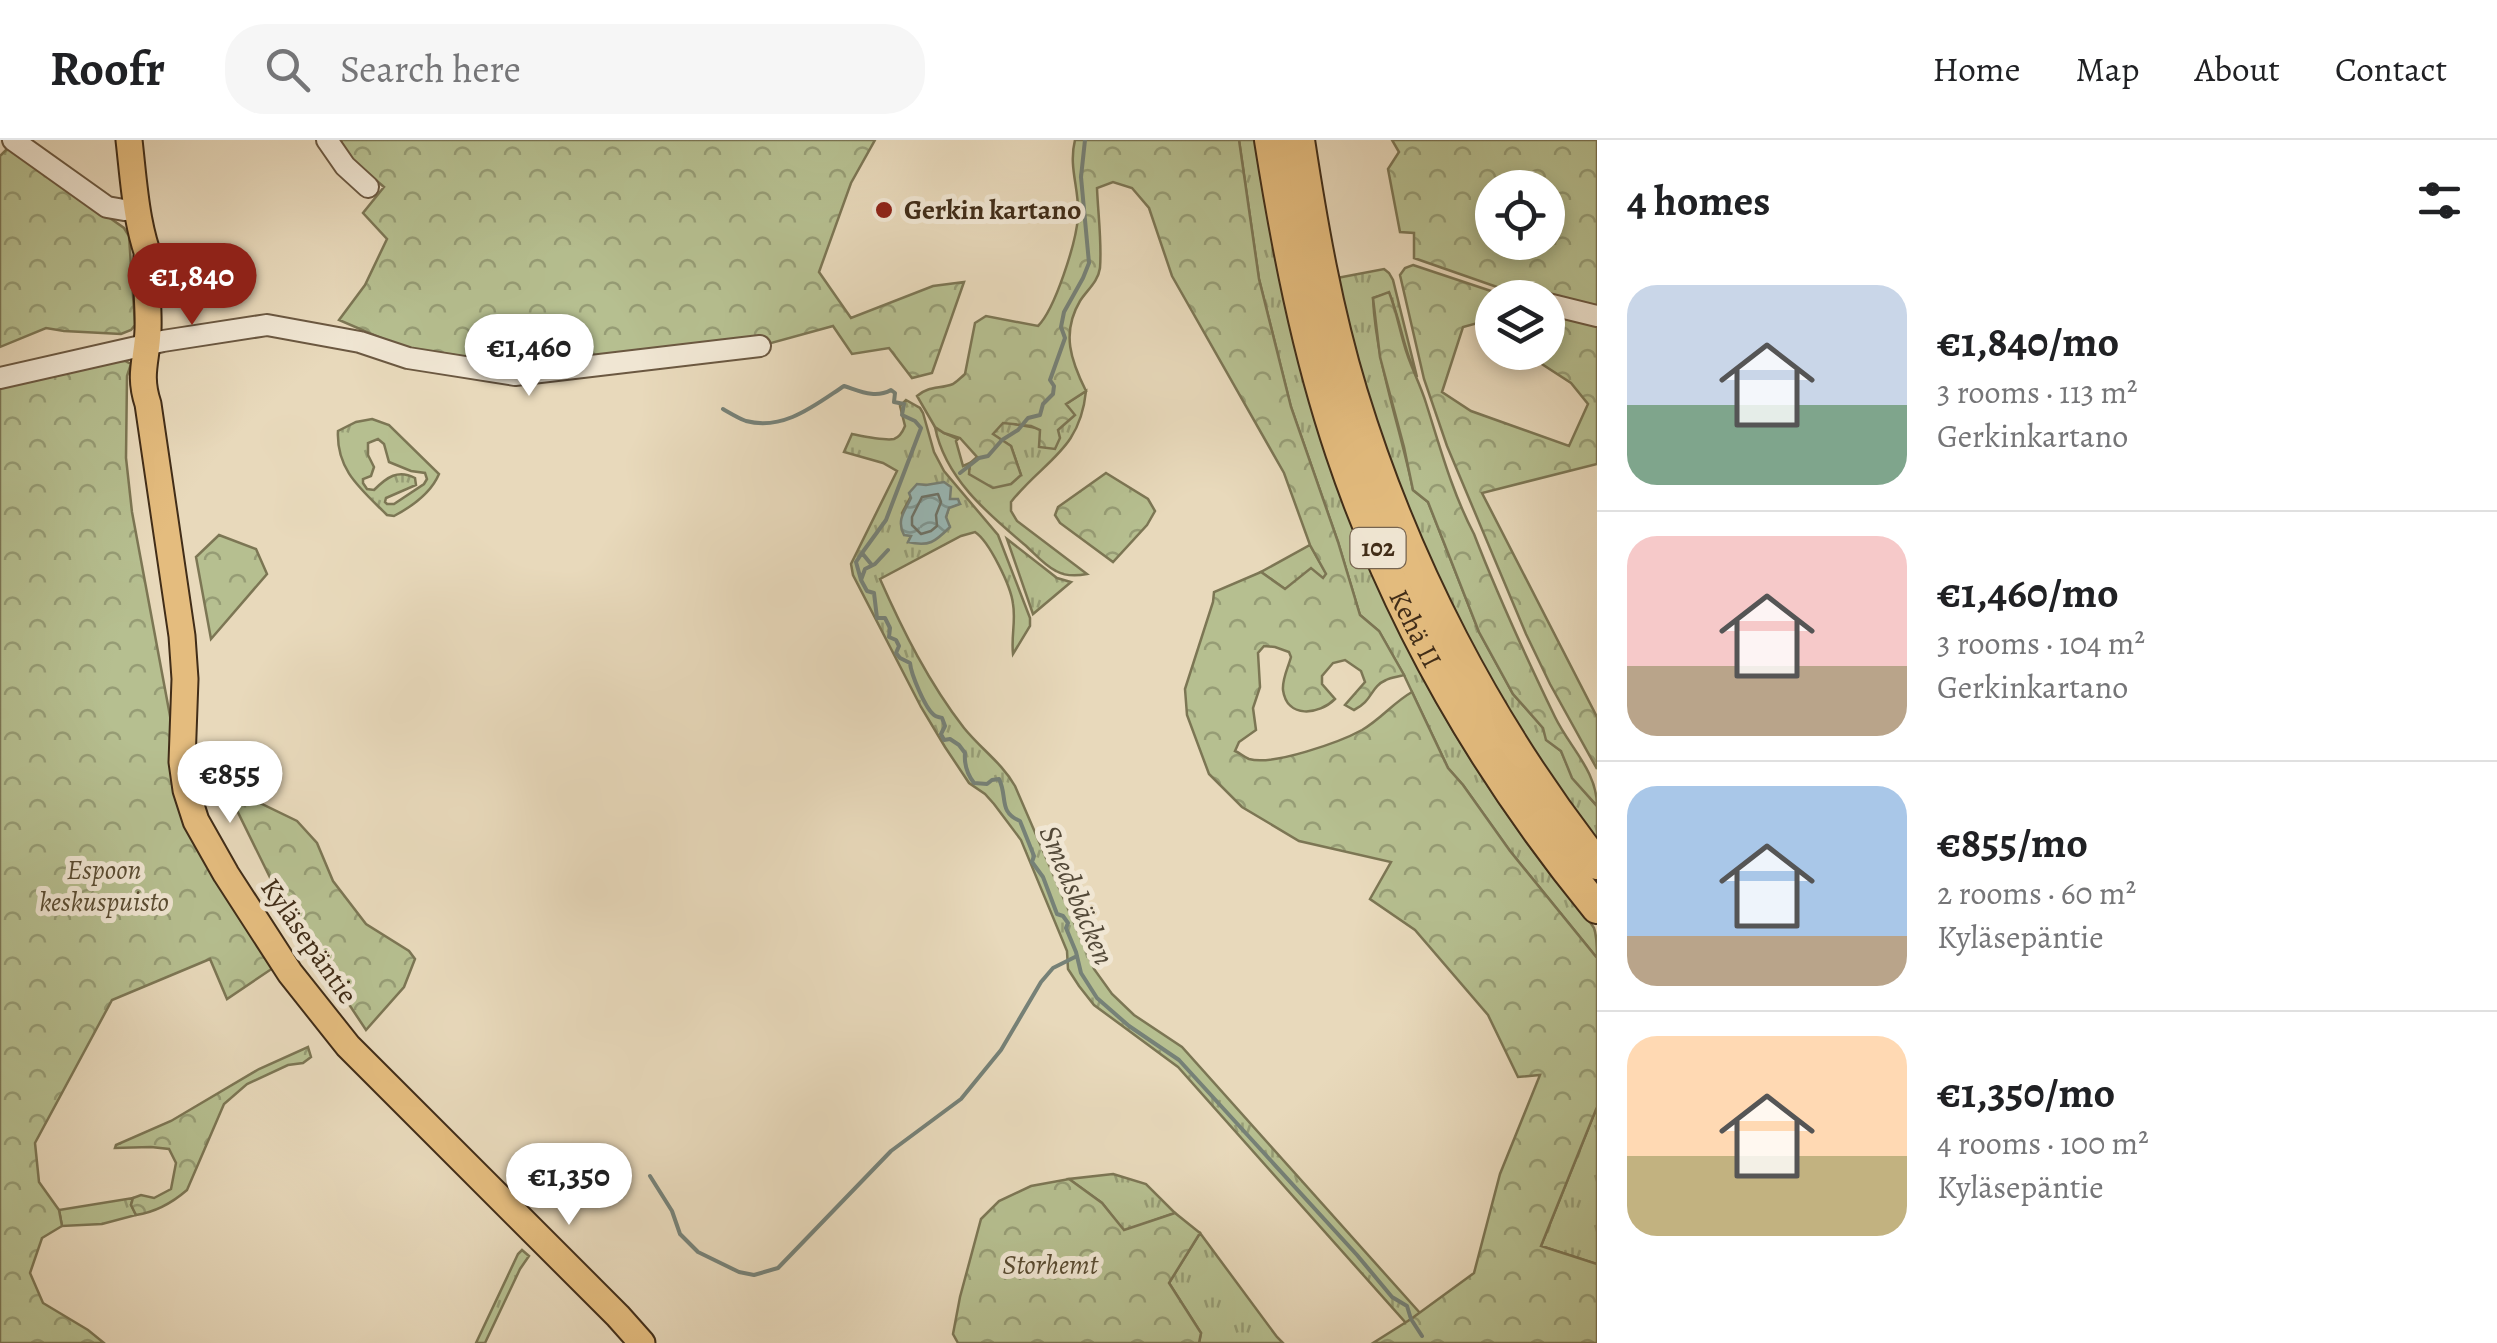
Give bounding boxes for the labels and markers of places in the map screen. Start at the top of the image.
place label: Gerkin kartano [904,191,1081,229]
marker: Gerkin kartano [873,199,895,221]
pin: €1,840 [111,243,273,328]
pin: €1,460 [448,314,610,399]
pin: €855 [171,741,289,826]
pin: €1,350 [488,1143,650,1228]

